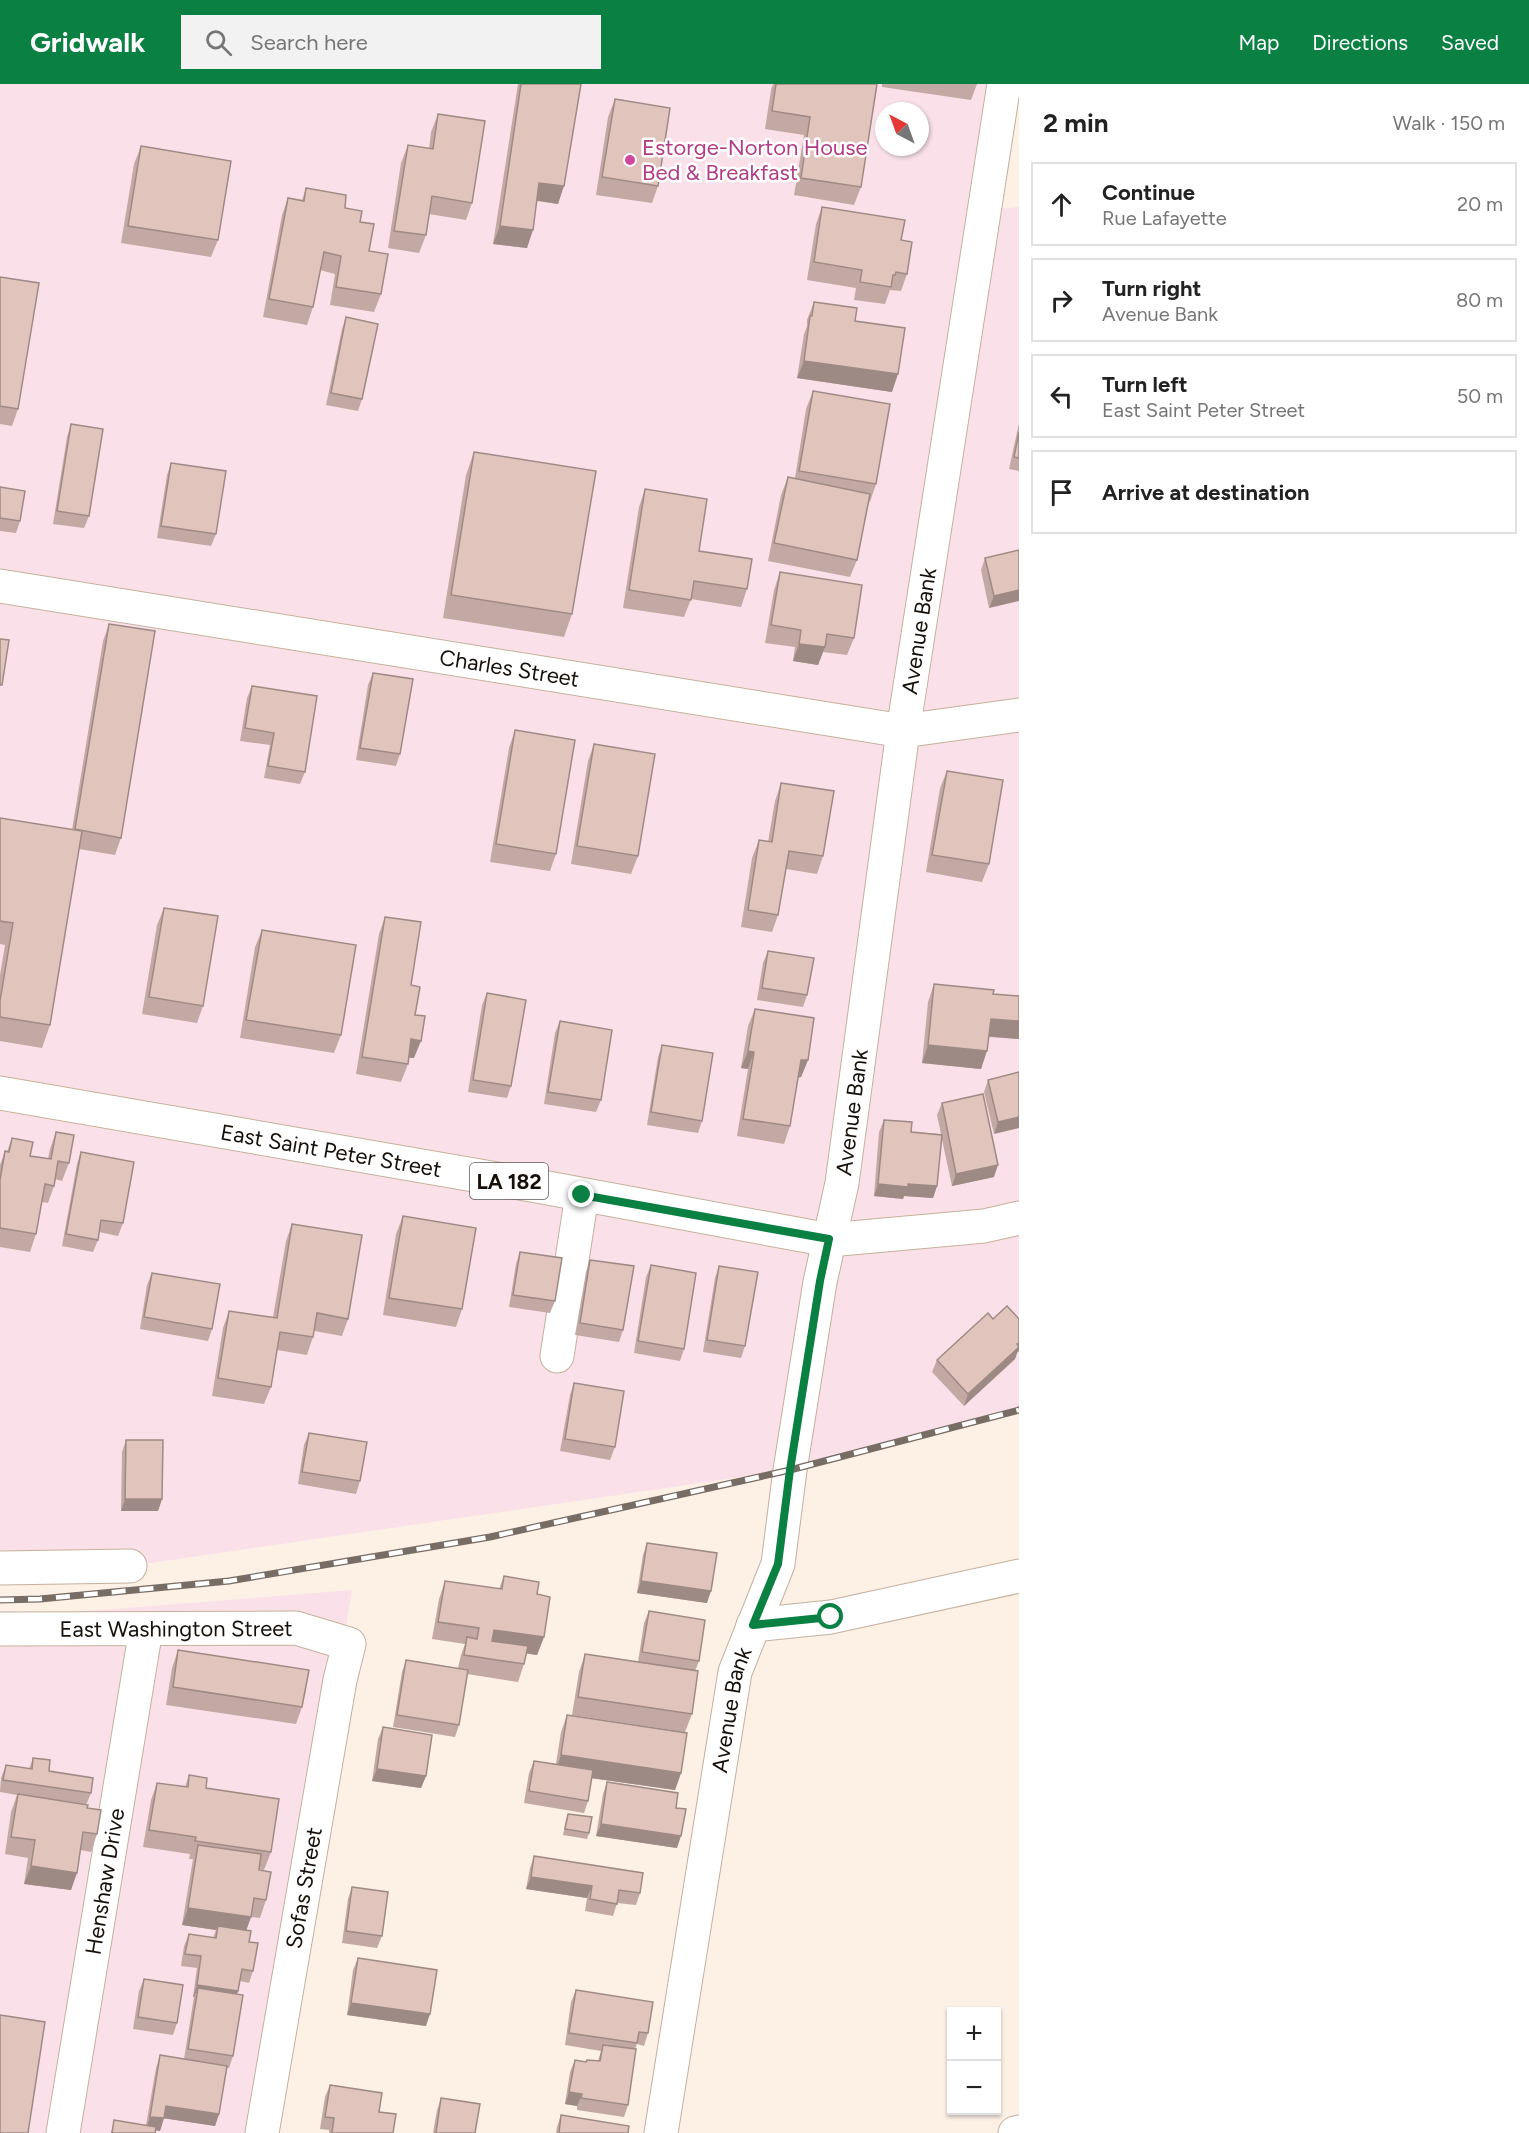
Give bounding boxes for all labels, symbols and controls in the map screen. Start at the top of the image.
search box [181,15,601,69]
text: Gridwalk [30,25,145,59]
icon: search [202,26,235,59]
text: Search here [250,29,368,56]
text: Map [1238,30,1279,55]
text: Directions [1312,30,1408,55]
text: Saved [1441,30,1499,55]
north arrow [875,102,929,156]
text: 2 min [1043,107,1109,139]
text: Walk · 150 m [1393,111,1505,135]
place label: Estorge-Norton House Bed & Breakfast [642,134,868,186]
marker: Estorge-Norton House Bed & Breakfast [623,153,637,167]
text: Continue [1102,179,1195,206]
icon: ahead [1045,188,1078,221]
text: 20 m [1457,192,1503,216]
text: Rue Lafayette [1102,206,1227,230]
text: Turn right [1102,275,1201,302]
icon: right [1045,284,1078,317]
text: 80 m [1456,288,1503,312]
text: Avenue Bank [1102,302,1218,326]
text: Turn left [1102,371,1188,398]
icon: left [1045,380,1078,413]
text: 50 m [1457,384,1503,408]
text: East Saint Peter Street [1102,398,1305,422]
icon: arrive [1045,476,1078,509]
text: Arrive at destination [1102,479,1310,506]
street label: Avenue Bank [895,566,942,696]
street label: Charles Street [438,643,581,692]
street label: Avenue Bank [830,1047,873,1177]
street label: East Saint Peter Street [219,1118,444,1183]
road number: LA 182 [470,1163,548,1199]
route end [568,1181,594,1207]
route start [817,1603,843,1629]
street label: East Washington Street [59,1615,293,1642]
street label: Avenue Bank [706,1643,757,1775]
street label: Henshaw Drive [79,1806,130,1957]
street label: Sofas Street [280,1825,328,1951]
map controls [947,2007,1001,2115]
button: + [947,2007,1001,2061]
button: − [947,2061,1001,2115]

